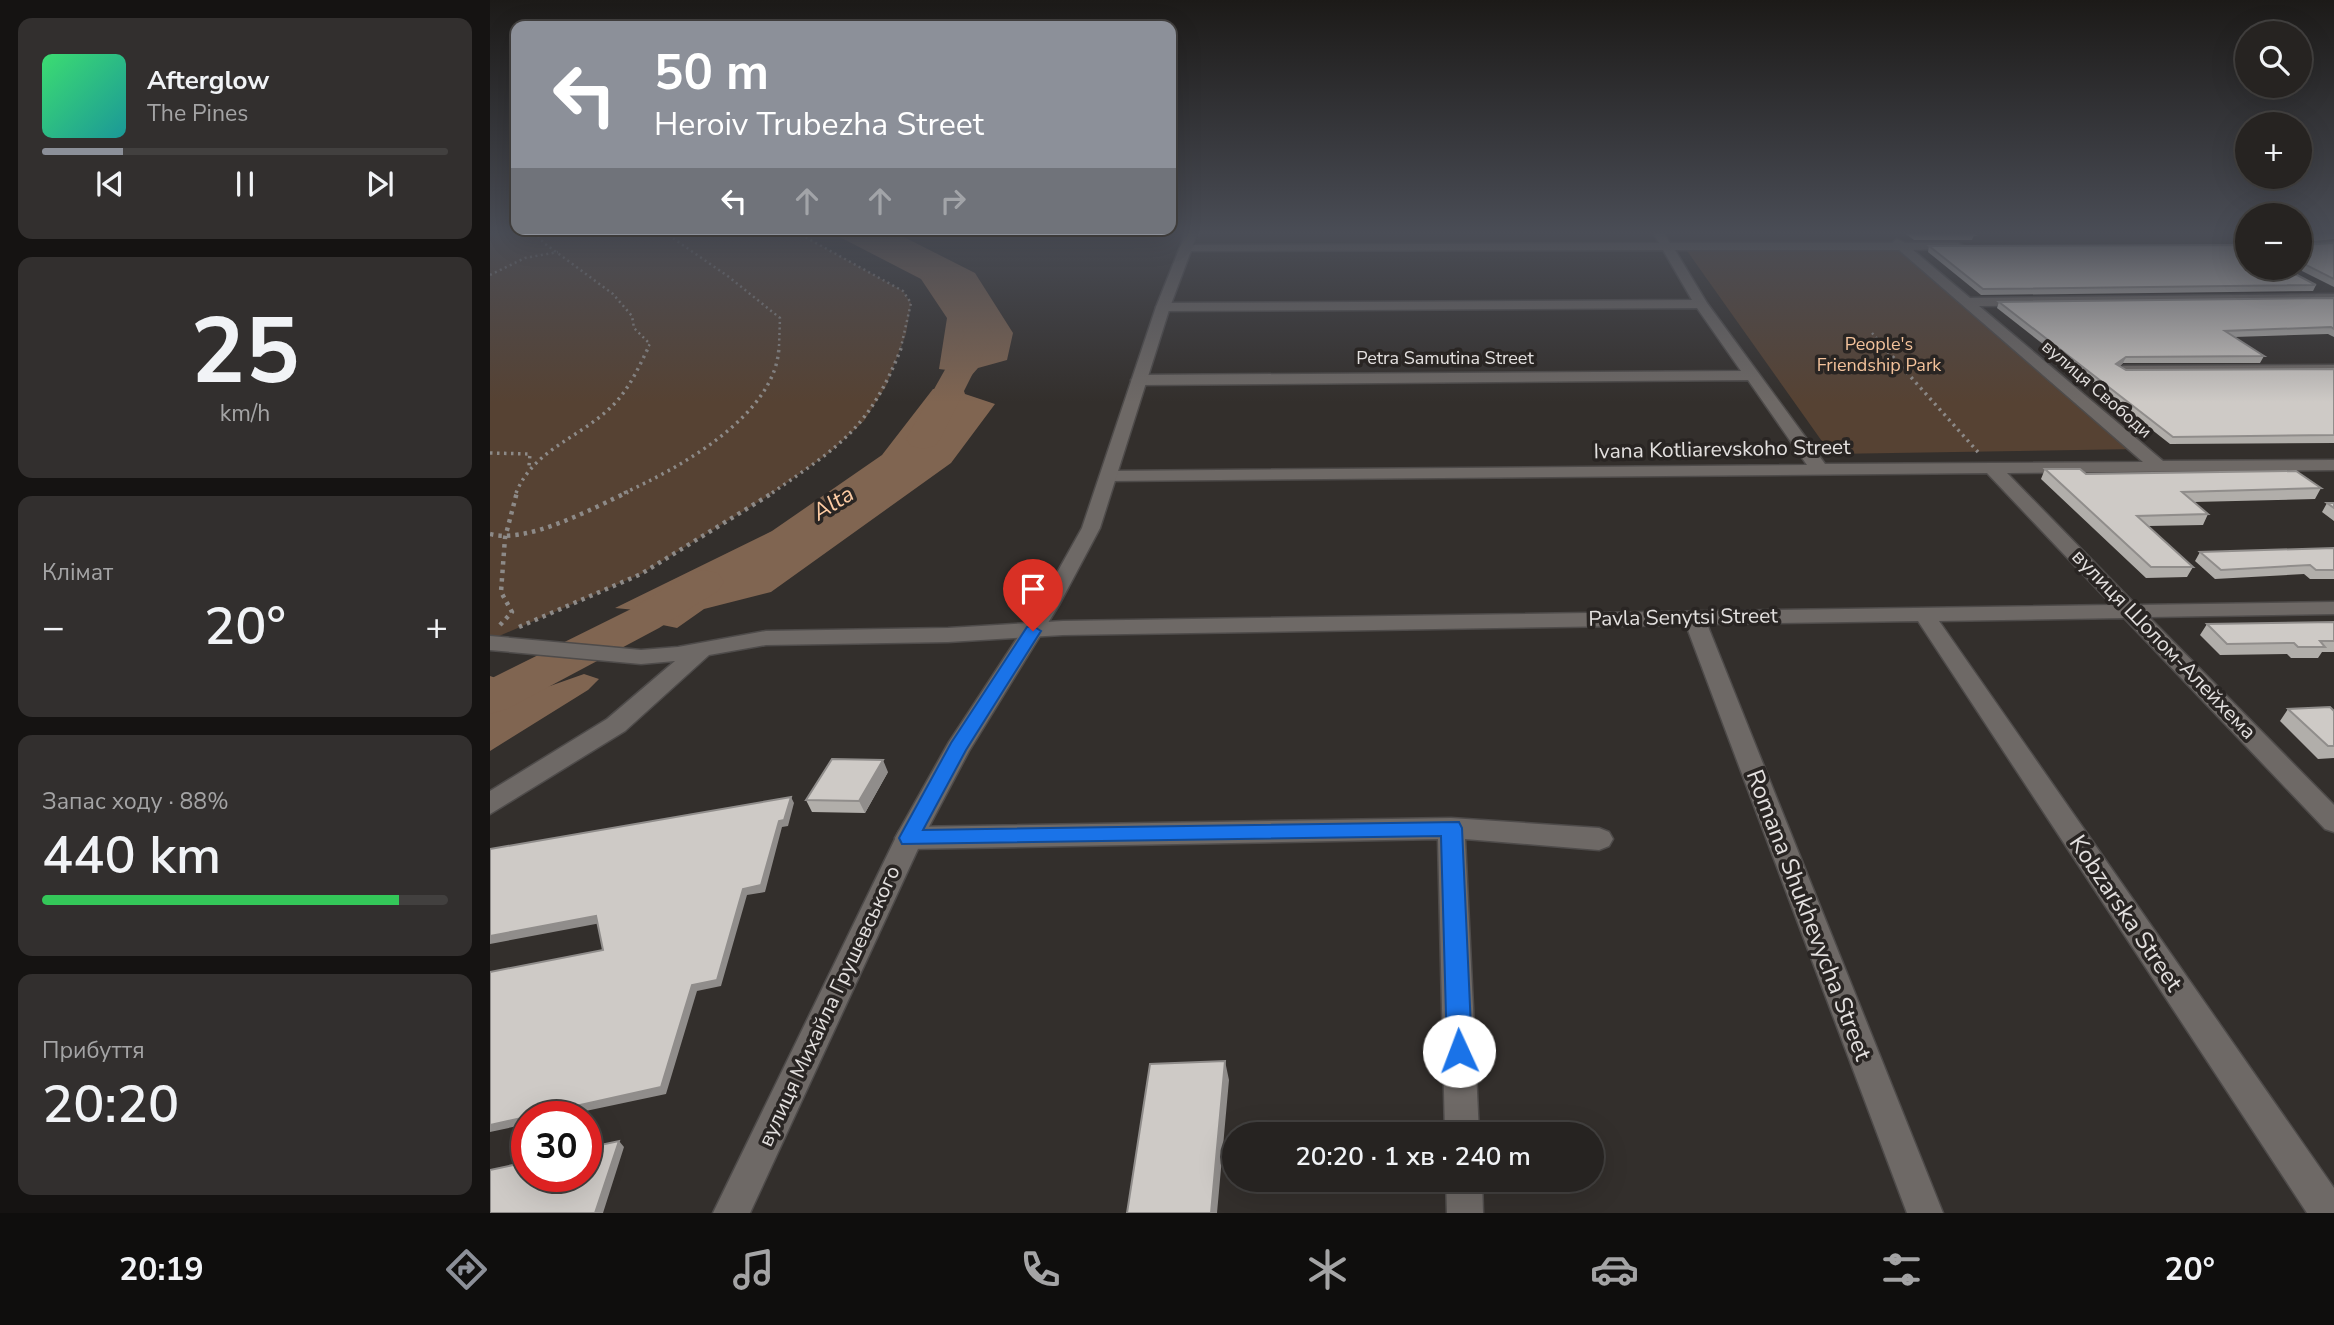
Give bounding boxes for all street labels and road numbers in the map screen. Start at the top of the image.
street label: вулиця Свободи [2037,335,2157,443]
street label: Petra Samutina Street [1356,346,1534,370]
street label: Ivana Kotliarevskoho Street [1593,433,1851,465]
street label: вулиця Шолом-Алейхема [2066,543,2262,745]
street label: Pavla Senytsi Street [1588,601,1779,633]
street label: Romana Shukhevycha Street [1739,765,1880,1066]
street label: Kobzarska Street [2062,829,2190,998]
street label: вулиця Михайла Грушевського [751,861,907,1151]

